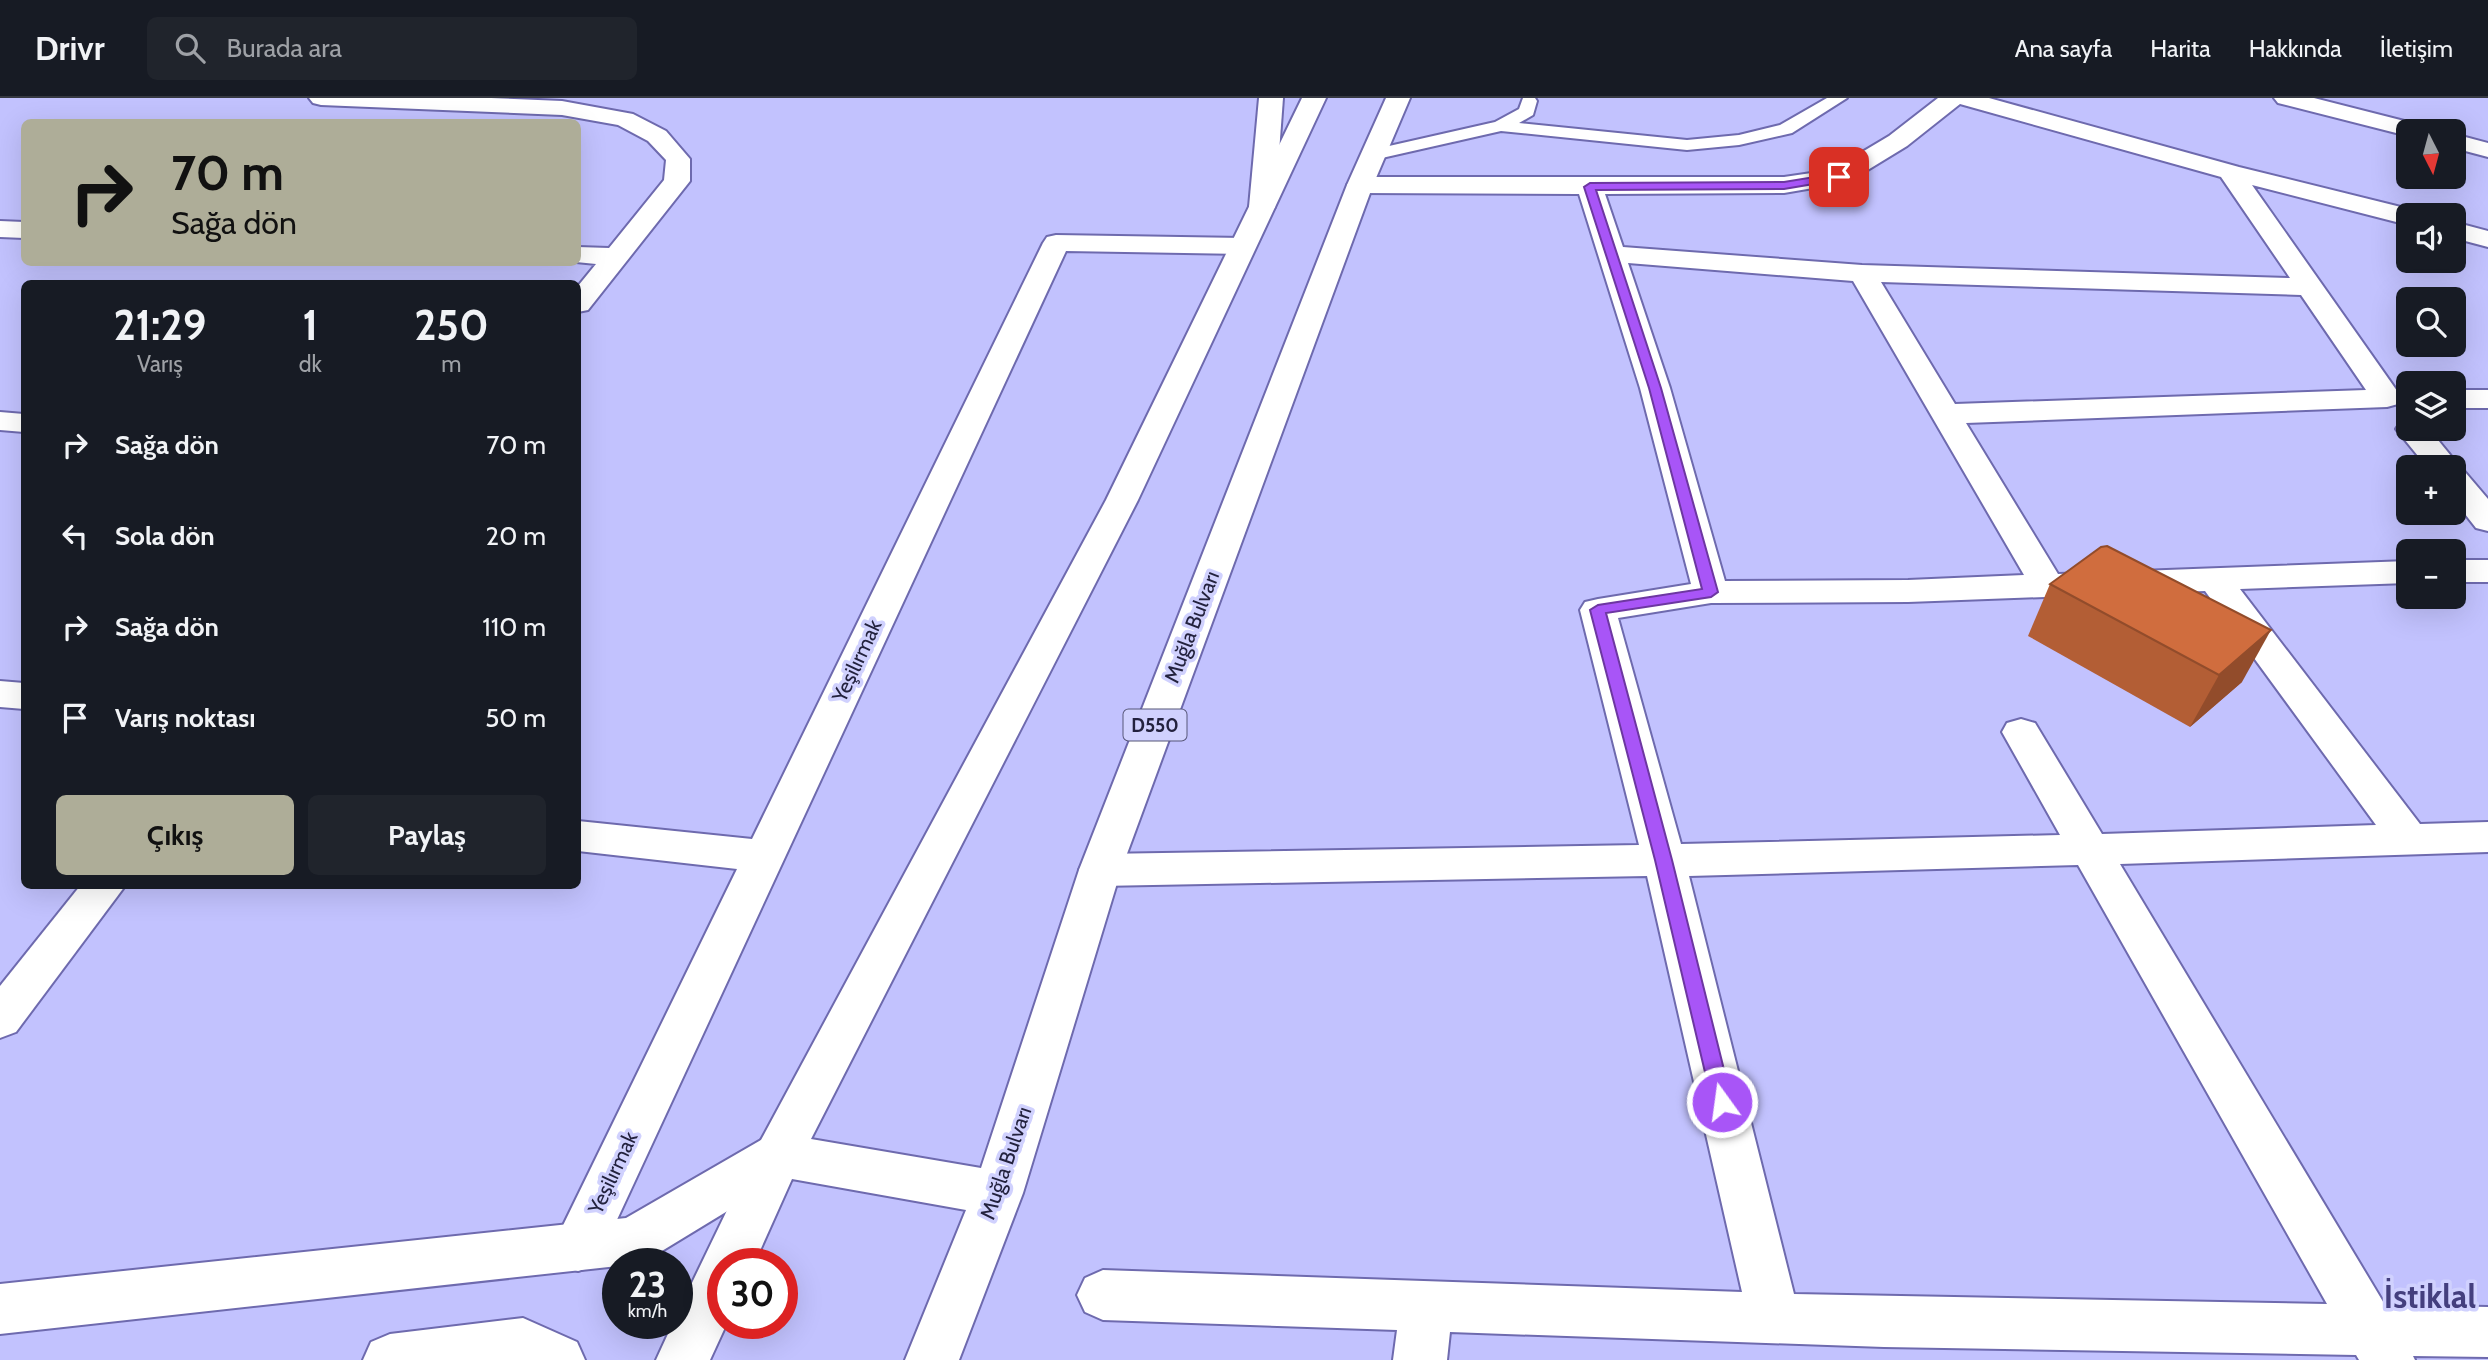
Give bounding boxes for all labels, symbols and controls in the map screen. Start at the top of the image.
search box [147,17,637,80]
text: Drivr [35,28,105,68]
icon: search [171,29,209,67]
text: Burada ara [227,32,342,64]
text: Ana sayfa [2015,34,2112,63]
text: Harita [2150,34,2211,63]
text: Hakkında [2249,34,2342,63]
text: İletişim [2380,34,2453,63]
north arrow [2396,119,2466,189]
map controls [2396,119,2466,609]
text: 70 m [171,143,284,202]
icon: right [56,147,147,238]
pin [1809,147,1869,207]
icon: arrive [1820,158,1858,196]
text: Sağa dön [171,203,297,242]
button: sound [2396,203,2466,273]
button: search [2396,287,2466,357]
text: 21:29 [113,299,206,351]
text: 1 [302,299,318,351]
text: 250 [414,299,489,351]
text: Varış [137,350,183,378]
text: dk [299,350,322,378]
text: m [441,350,461,378]
button: layers [2396,371,2466,441]
icon: right [56,426,94,464]
text: Sağa dön [115,429,219,461]
text: 70 m [486,429,546,461]
button: + [2396,455,2466,525]
icon: left [56,517,94,555]
text: Sola dön [115,520,215,552]
text: 20 m [486,520,546,552]
button: − [2396,539,2466,609]
street label: Muğla Bulvarı [1159,567,1224,686]
icon: right [56,608,94,646]
text: Sağa dön [115,611,219,643]
text: 110 m [482,611,546,643]
street label: Yeşilırmak [826,615,887,707]
icon: arrive [56,699,94,737]
text: Varış noktası [115,702,256,734]
text: 50 m [485,702,546,734]
road number: D550 [1124,710,1186,740]
button: Çıkış [56,795,294,875]
button: Paylaş [308,795,546,875]
position arrow [1685,1065,1759,1139]
street label: Muğla Bulvarı [975,1103,1036,1223]
street label: Yeşilırmak [582,1127,643,1219]
speed limit sign: 30 [707,1248,798,1339]
text: 23 [629,1263,666,1306]
district label: İstiklal [2384,1276,2476,1316]
text: km/h [628,1300,667,1322]

